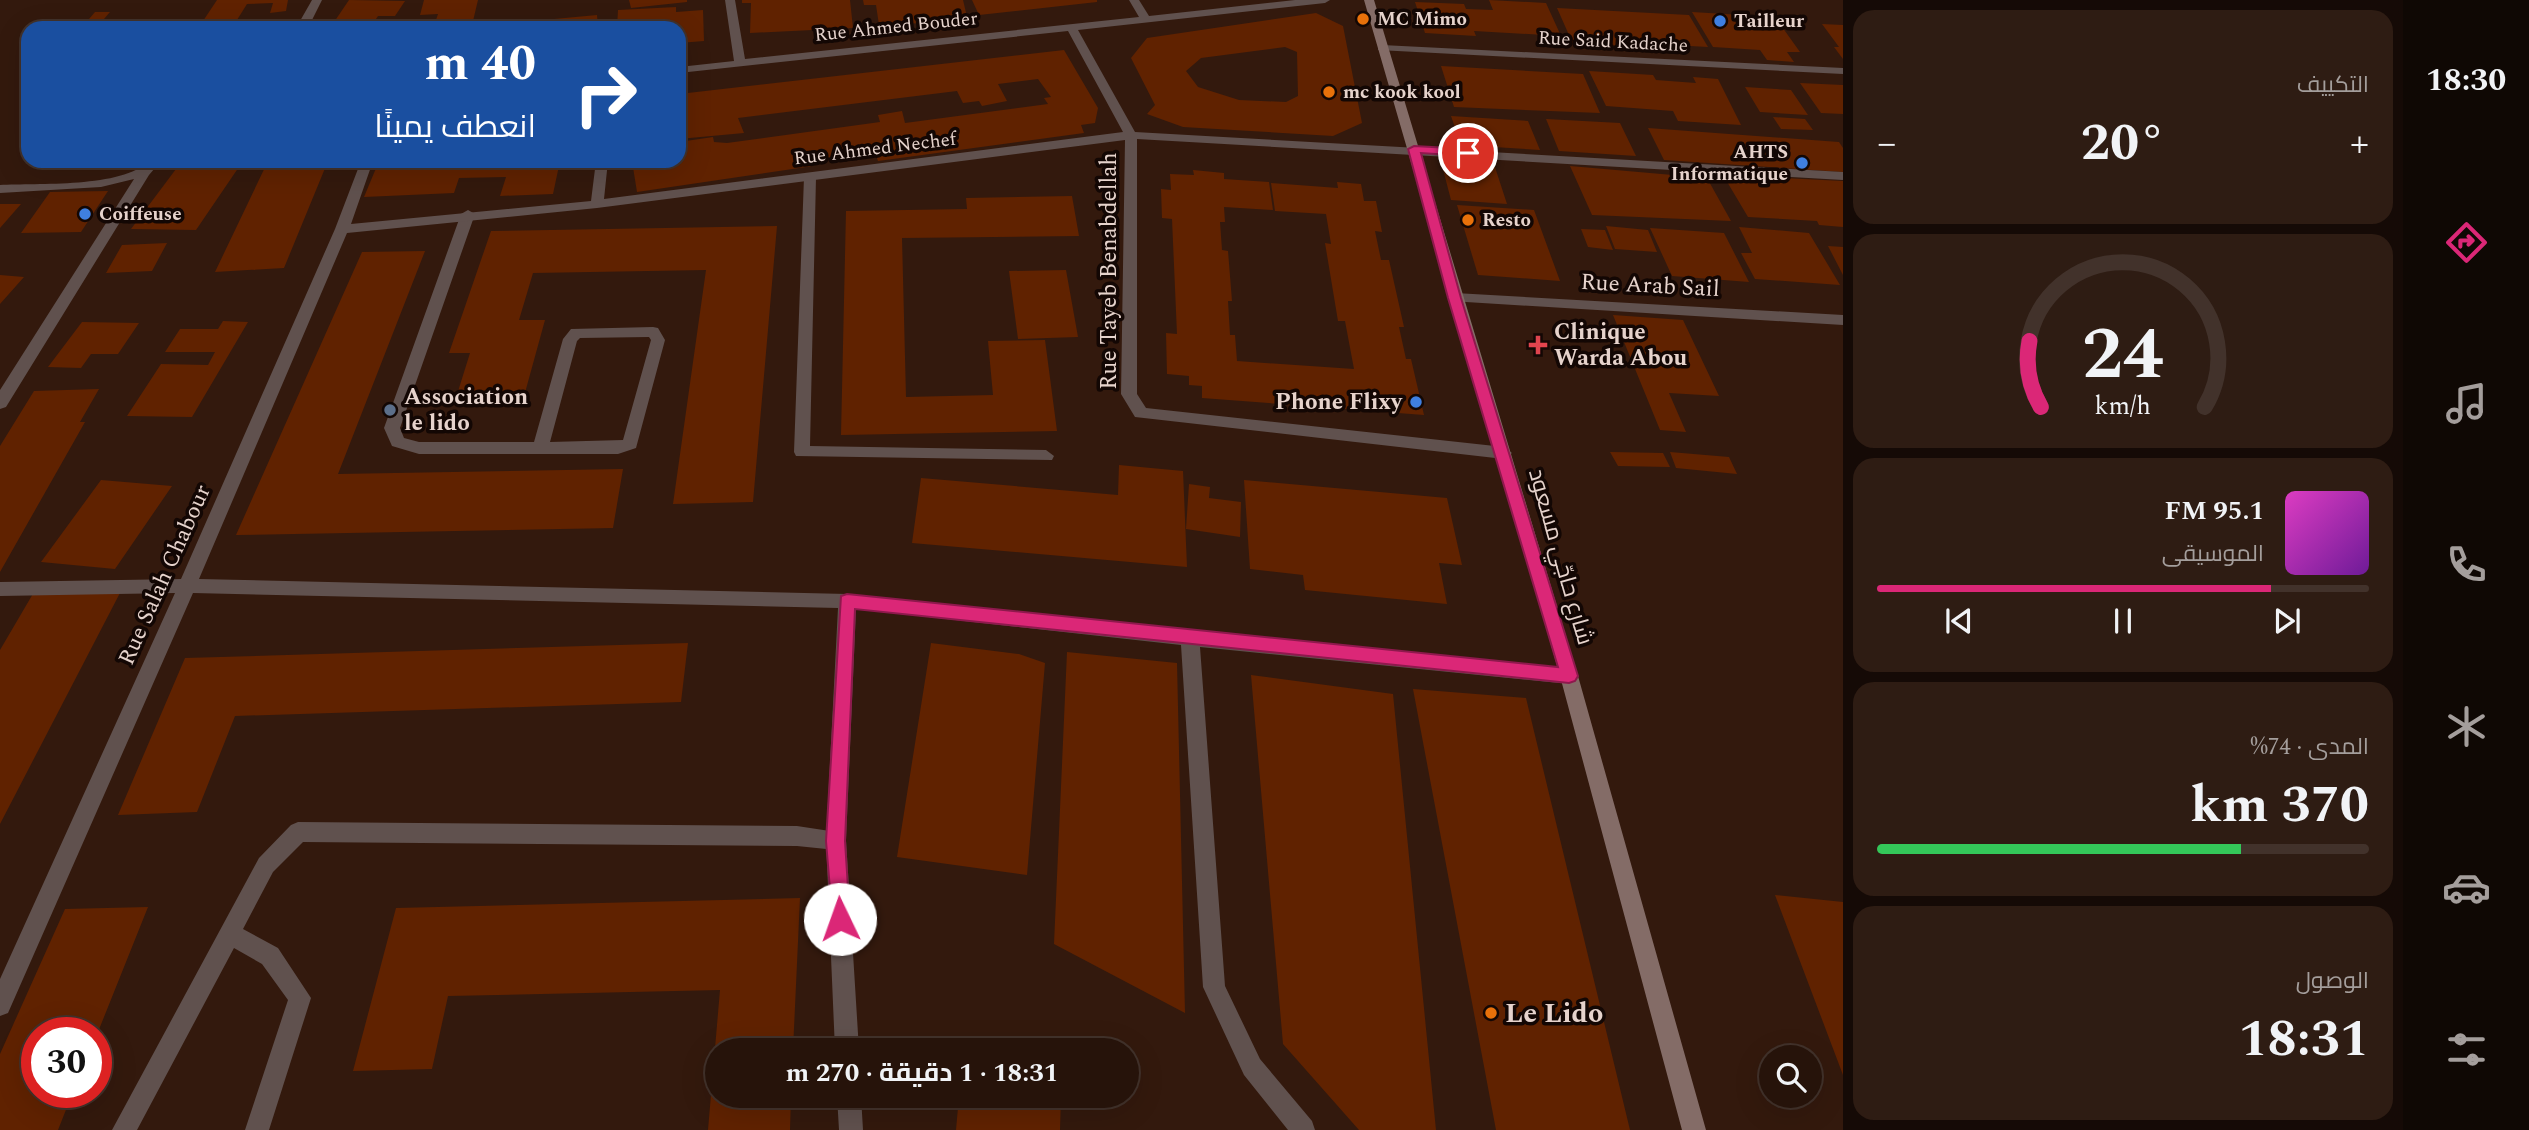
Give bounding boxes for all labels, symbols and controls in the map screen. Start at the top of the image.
street label: Rue Ahmed Bouder [813,4,980,50]
place label: MC Mimo [1377,5,1467,34]
place label: Tailleur [1734,7,1805,36]
marker: MC Mimo [1355,11,1371,27]
marker: Tailleur [1712,13,1728,29]
street label: Rue Said Kadache [1537,24,1689,60]
text: 40 m [425,27,536,102]
icon: right [560,49,651,140]
text: 18:30 [2426,56,2506,105]
text: التكييف [2297,68,2369,103]
place label: mc kook kool [1343,78,1461,107]
marker: mc kook kool [1321,84,1337,100]
text: انعطف يمينًا [374,103,536,152]
text: 20° [2081,104,2165,183]
text: − [1877,115,1896,173]
text: + [2350,115,2369,173]
pin [1438,123,1498,183]
street label: Rue Ahmed Nechef [792,124,959,173]
icon: arrive [1449,134,1487,172]
place label: AHTS Informatique [1671,138,1788,189]
street label: Rue Tayeb Benabdellah [1092,152,1127,390]
marker: AHTS Informatique [1794,155,1810,171]
place label: Coiffeuse [99,200,182,229]
marker: Coiffeuse [77,206,93,222]
place label: Resto [1482,206,1531,235]
marker: Resto [1460,212,1476,228]
icon: directions [2442,218,2491,267]
street label: Rue Arab Sail [1580,265,1720,307]
text: 24 [2082,300,2164,411]
place label: Clinique Warda Abou [1554,315,1687,376]
marker: Clinique Warda Abou [1528,335,1548,355]
icon: music [2442,379,2491,428]
place label: Association le lido [404,380,528,441]
place label: Phone Flixy [1275,385,1403,420]
text: km/h [2095,388,2151,426]
marker: Phone Flixy [1408,394,1424,410]
marker: Association le lido [382,402,398,418]
street label: شارع حاجّي مسعود [1518,465,1602,649]
street label: Rue Salah Chabour [109,479,221,671]
text: 95.1 FM [2164,491,2264,531]
text: الموسيقى [2162,537,2264,572]
icon: phone [2442,540,2491,589]
icon: previous [1940,602,1978,640]
icon: pause [2104,602,2142,640]
icon: next [2268,602,2306,640]
icon: climate [2442,702,2491,751]
text: المدى · 74% [2251,730,2369,765]
text: 370 km [2190,766,2369,845]
icon: car [2442,863,2491,912]
position arrow [803,882,877,956]
text: الوصول [2296,964,2369,999]
place label: Le Lido [1505,992,1603,1035]
text: 18:31 [2238,1000,2369,1079]
marker: Le Lido [1483,1005,1499,1021]
speed limit sign: 30 [21,1017,112,1108]
icon: filters [2442,1025,2491,1074]
map controls [1759,1045,1822,1108]
button: search [1759,1045,1822,1108]
text: 18:31 · 1 دقيقة · 270 m [786,1053,1058,1093]

